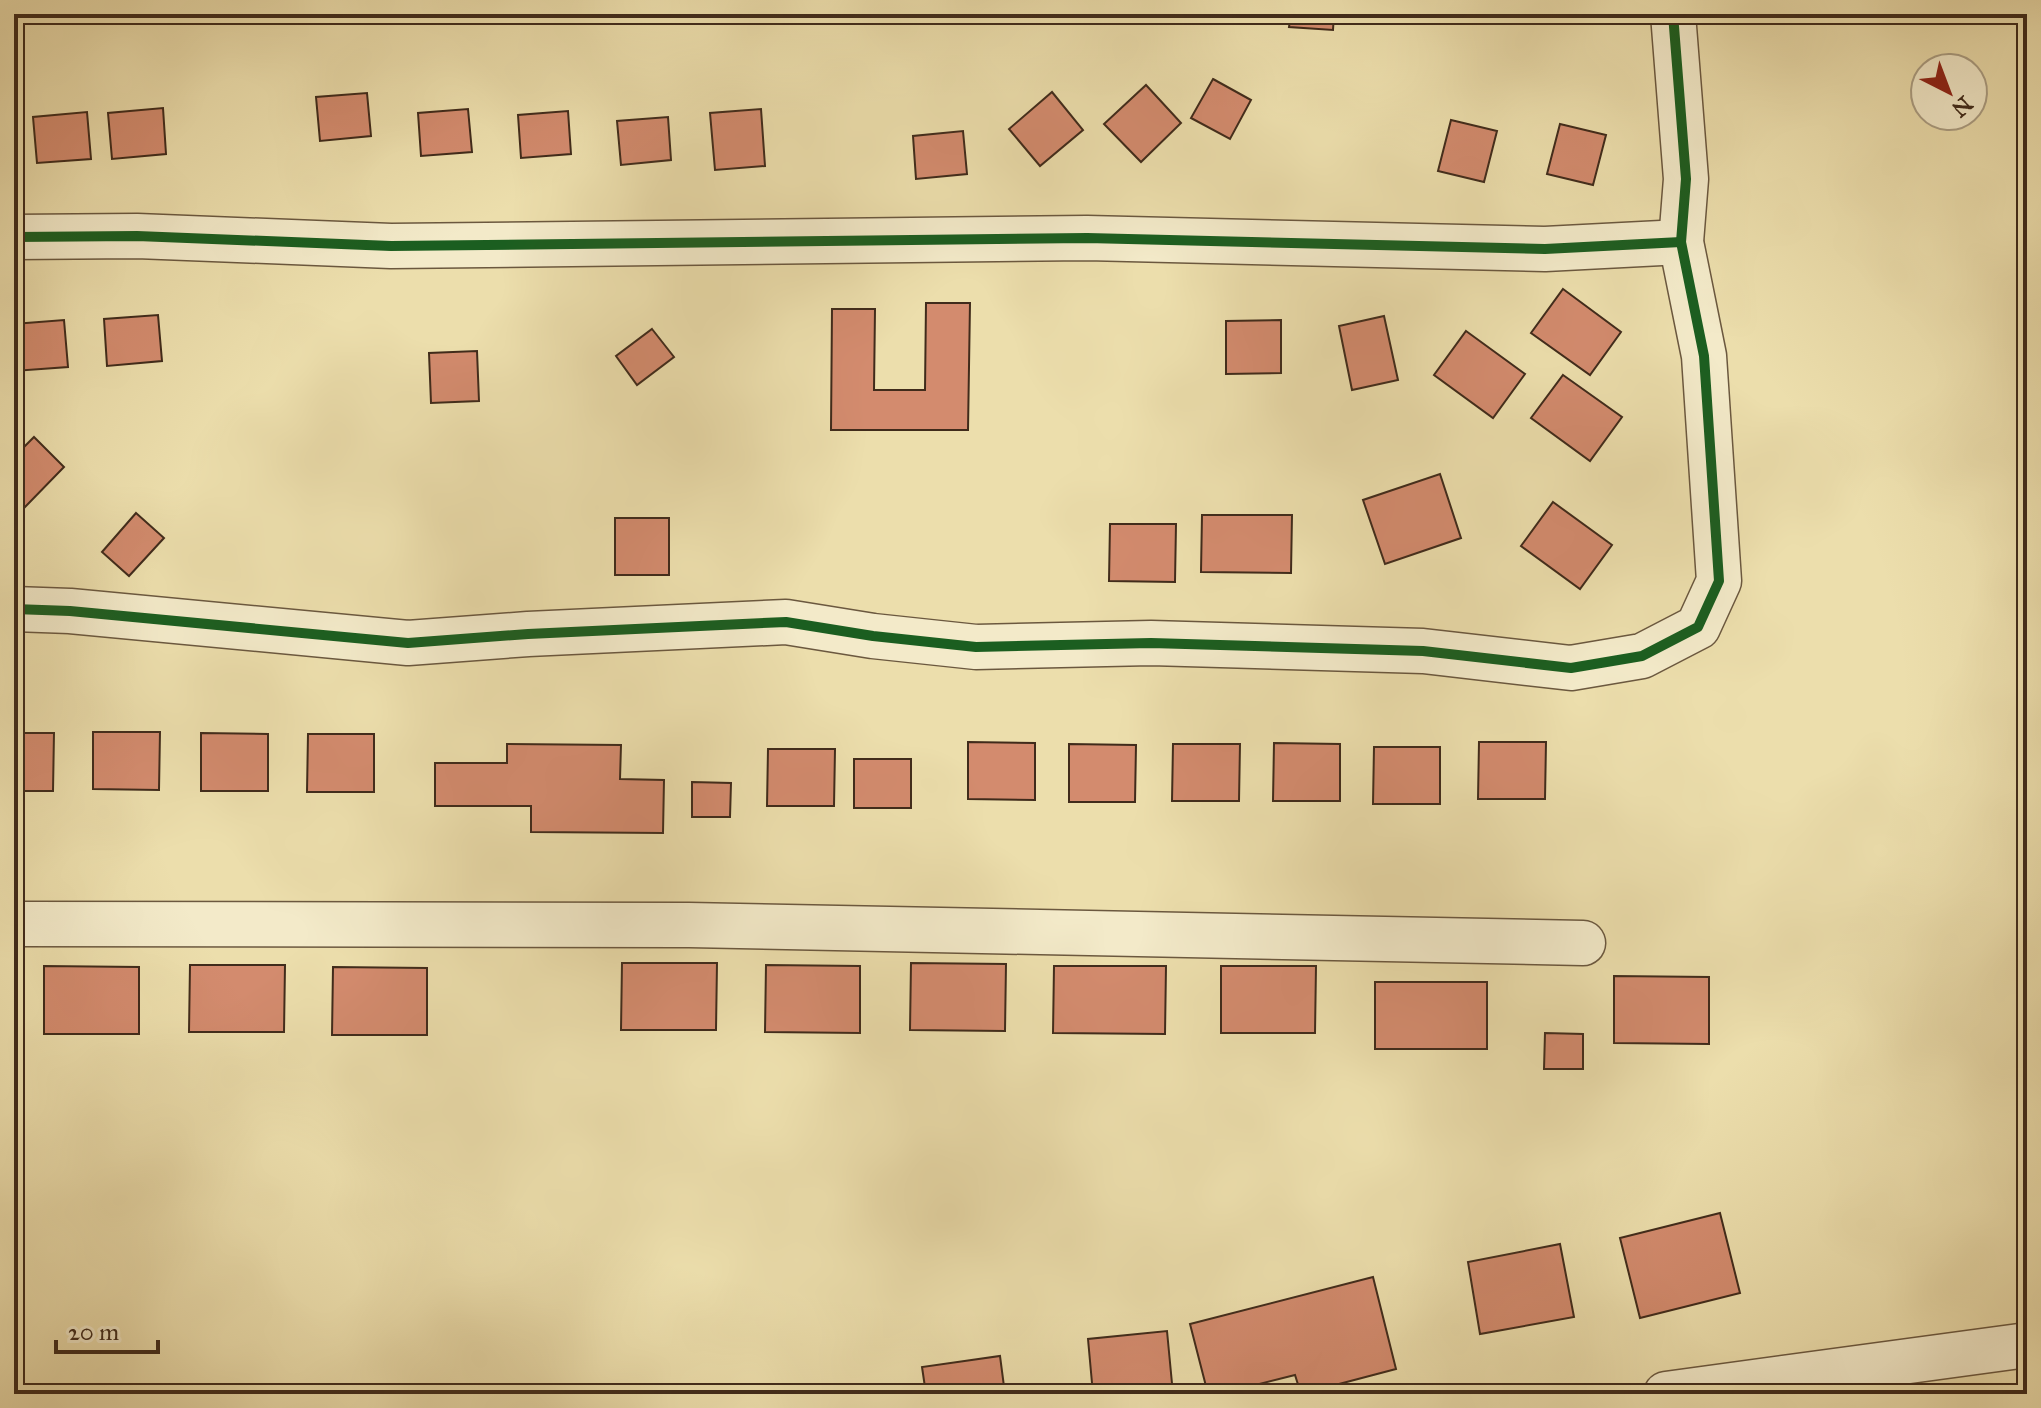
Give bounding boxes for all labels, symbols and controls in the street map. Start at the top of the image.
north arrow [1909,52,1989,132]
text: N [1946,90,1978,123]
scale bar [56,1304,158,1354]
text: 20 m [68,1317,119,1347]

